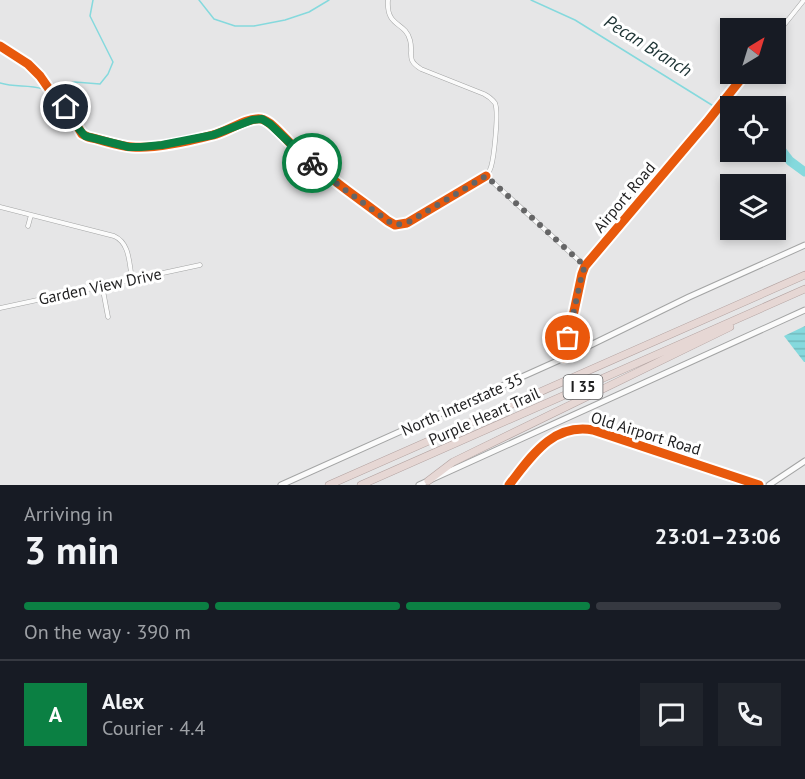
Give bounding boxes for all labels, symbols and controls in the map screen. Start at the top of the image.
water label: Pecan Branch [600,10,696,82]
north arrow [720,18,786,84]
map controls [720,18,786,240]
pin [40,81,91,132]
icon: home [49,90,82,123]
button: locate [720,96,786,162]
courier [282,133,342,193]
icon: bike [296,147,329,180]
street label: Airport Road [589,158,659,236]
button: layers [720,174,786,240]
street label: Garden View Drive [37,263,163,309]
pin [542,312,593,363]
icon: bag [551,321,584,354]
street label: North Interstate 35 [398,368,526,440]
road number: I 35 [564,375,602,399]
street label: Purple Heart Trail [425,382,543,449]
street label: Old Airport Road [589,407,703,459]
text: Arriving in [24,501,113,527]
text: 23:01–23:06 [655,522,781,550]
text: 3 min [24,524,119,575]
text: On the way · 390 m [24,619,191,645]
button: chat [640,683,703,746]
button: phone [718,683,781,746]
text: Alex [102,687,144,715]
text: A [49,700,62,728]
text: Courier · 4.4 [102,715,205,741]

